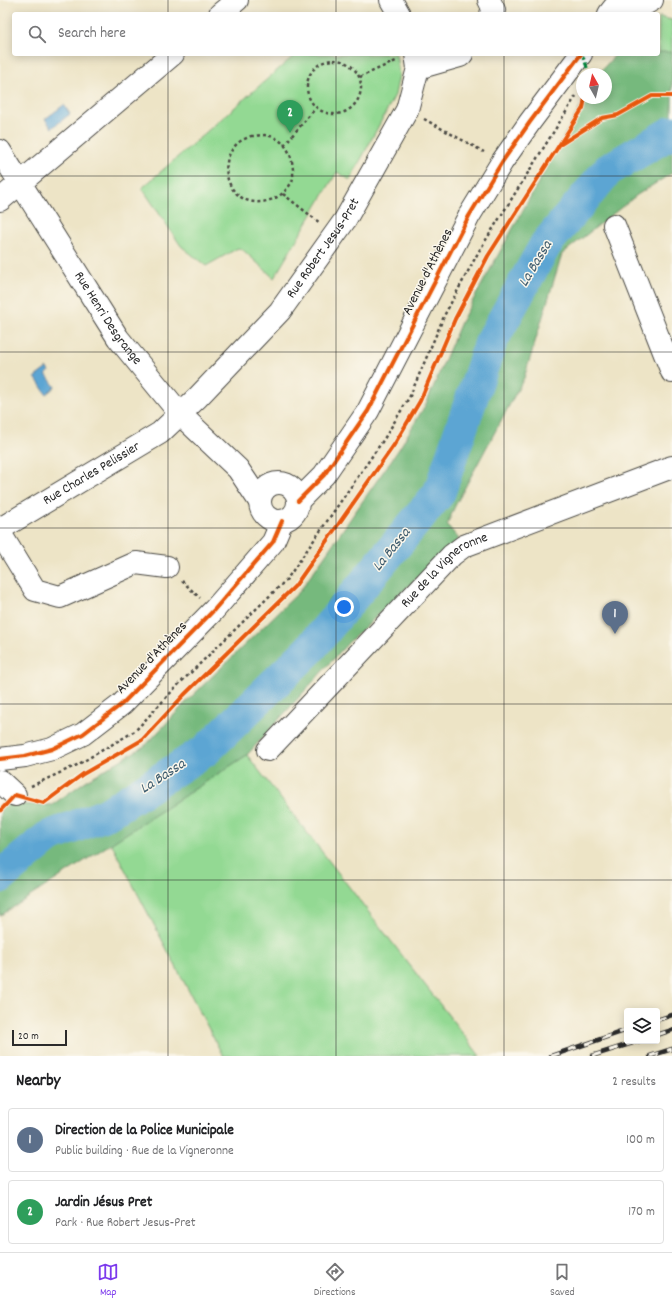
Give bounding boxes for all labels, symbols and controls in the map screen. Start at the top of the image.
search box [12,12,660,56]
icon: search [26,23,48,45]
text: Search here [58,23,126,45]
north arrow [576,68,612,104]
pin: 2 [277,100,303,133]
street label: Rue Robert Jesus-Pret [282,195,365,303]
street label: Avenue d'Athènes [398,225,458,319]
water label: La Bassa [514,236,559,291]
street label: Rue Henri Desgrange [69,268,146,369]
street label: Rue Charles Pelissier [39,437,145,511]
water label: La Bassa [368,523,417,577]
street label: Rue de la Vigneronne [397,528,491,613]
your location [334,597,354,617]
pin: 1 [602,601,628,634]
street label: Avenue d'Athènes [112,617,192,699]
water label: La Bassa [136,754,191,800]
map controls [624,1008,660,1044]
button: layers [624,1008,660,1044]
scale bar [12,1028,67,1047]
text: 20 m [18,1029,39,1045]
text: Nearby [16,1070,60,1094]
text: 2 results [612,1073,656,1092]
text: Direction de la Police Municipale [55,1120,234,1142]
text: 1 [29,1131,31,1150]
text: 100 m [626,1131,655,1150]
text: Public building · Rue de la Vigneronne [55,1142,234,1161]
text: Jardin Jésus Pret [55,1192,152,1214]
text: 2 [27,1203,33,1222]
text: 170 m [628,1203,655,1222]
text: Park · Rue Robert Jesus-Pret [55,1214,195,1233]
tab: Map [97,1261,119,1301]
tab: Directions [314,1261,356,1301]
tab: Saved [550,1261,575,1301]

